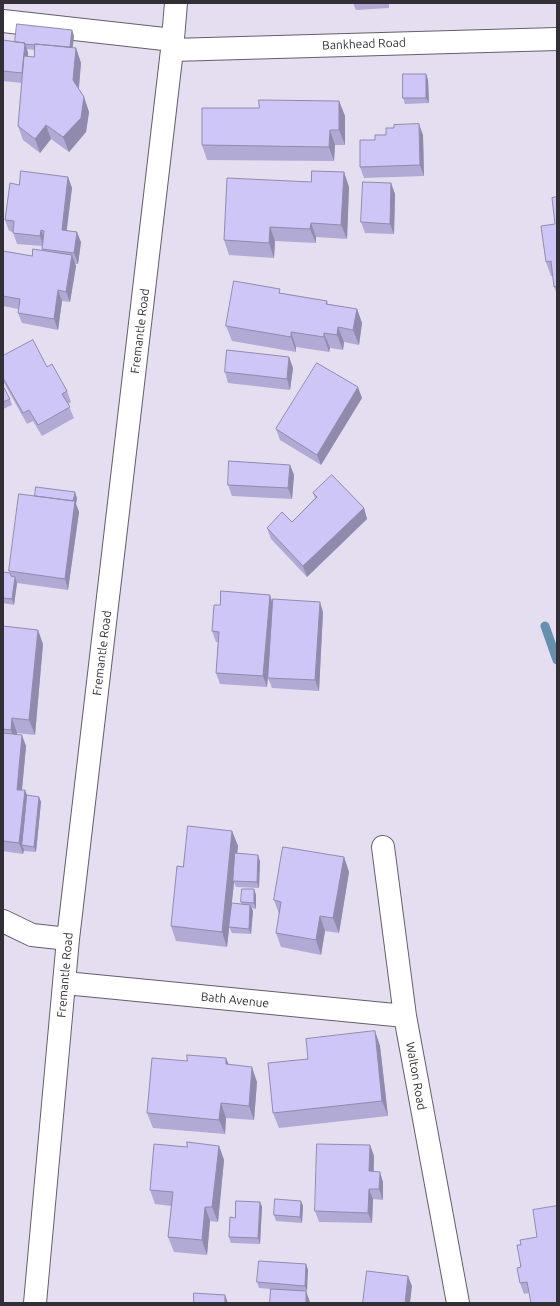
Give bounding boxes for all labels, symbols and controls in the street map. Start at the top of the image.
street label: Bankhead Road [322,35,406,53]
street label: Fremantle Road [128,288,152,374]
street label: Fremantle Road [90,610,114,696]
street label: Fremantle Road [54,932,76,1018]
street label: Bath Avenue [200,989,270,1011]
street label: Walton Road [403,1041,429,1111]

